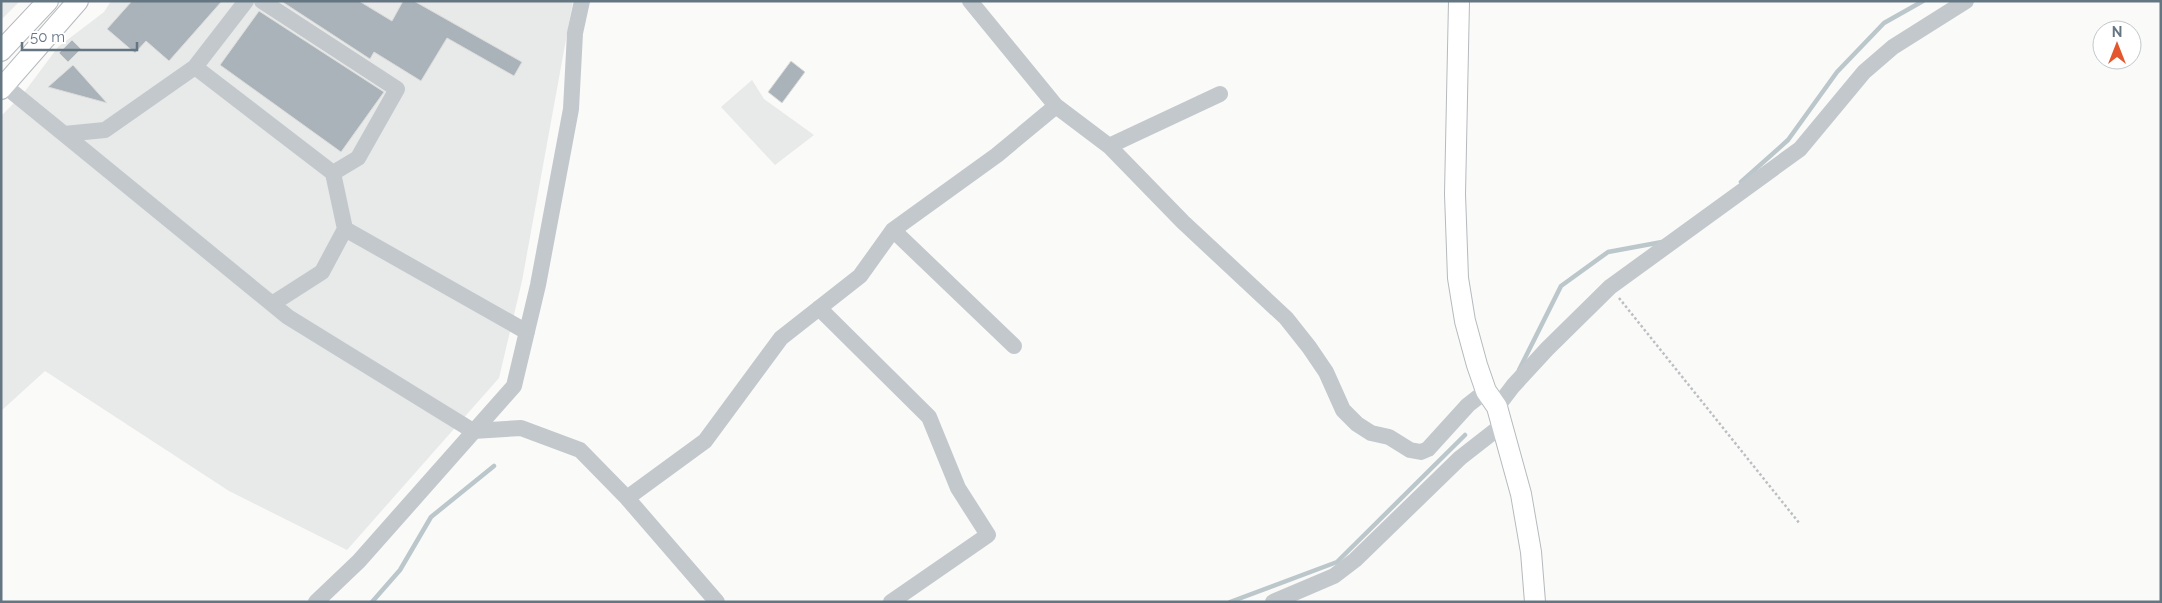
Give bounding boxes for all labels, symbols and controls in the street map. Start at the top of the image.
scale bar [22,20,138,52]
north arrow [2092,20,2142,70]
text: N [2112,24,2122,40]
text: 50 m [30,28,65,46]

